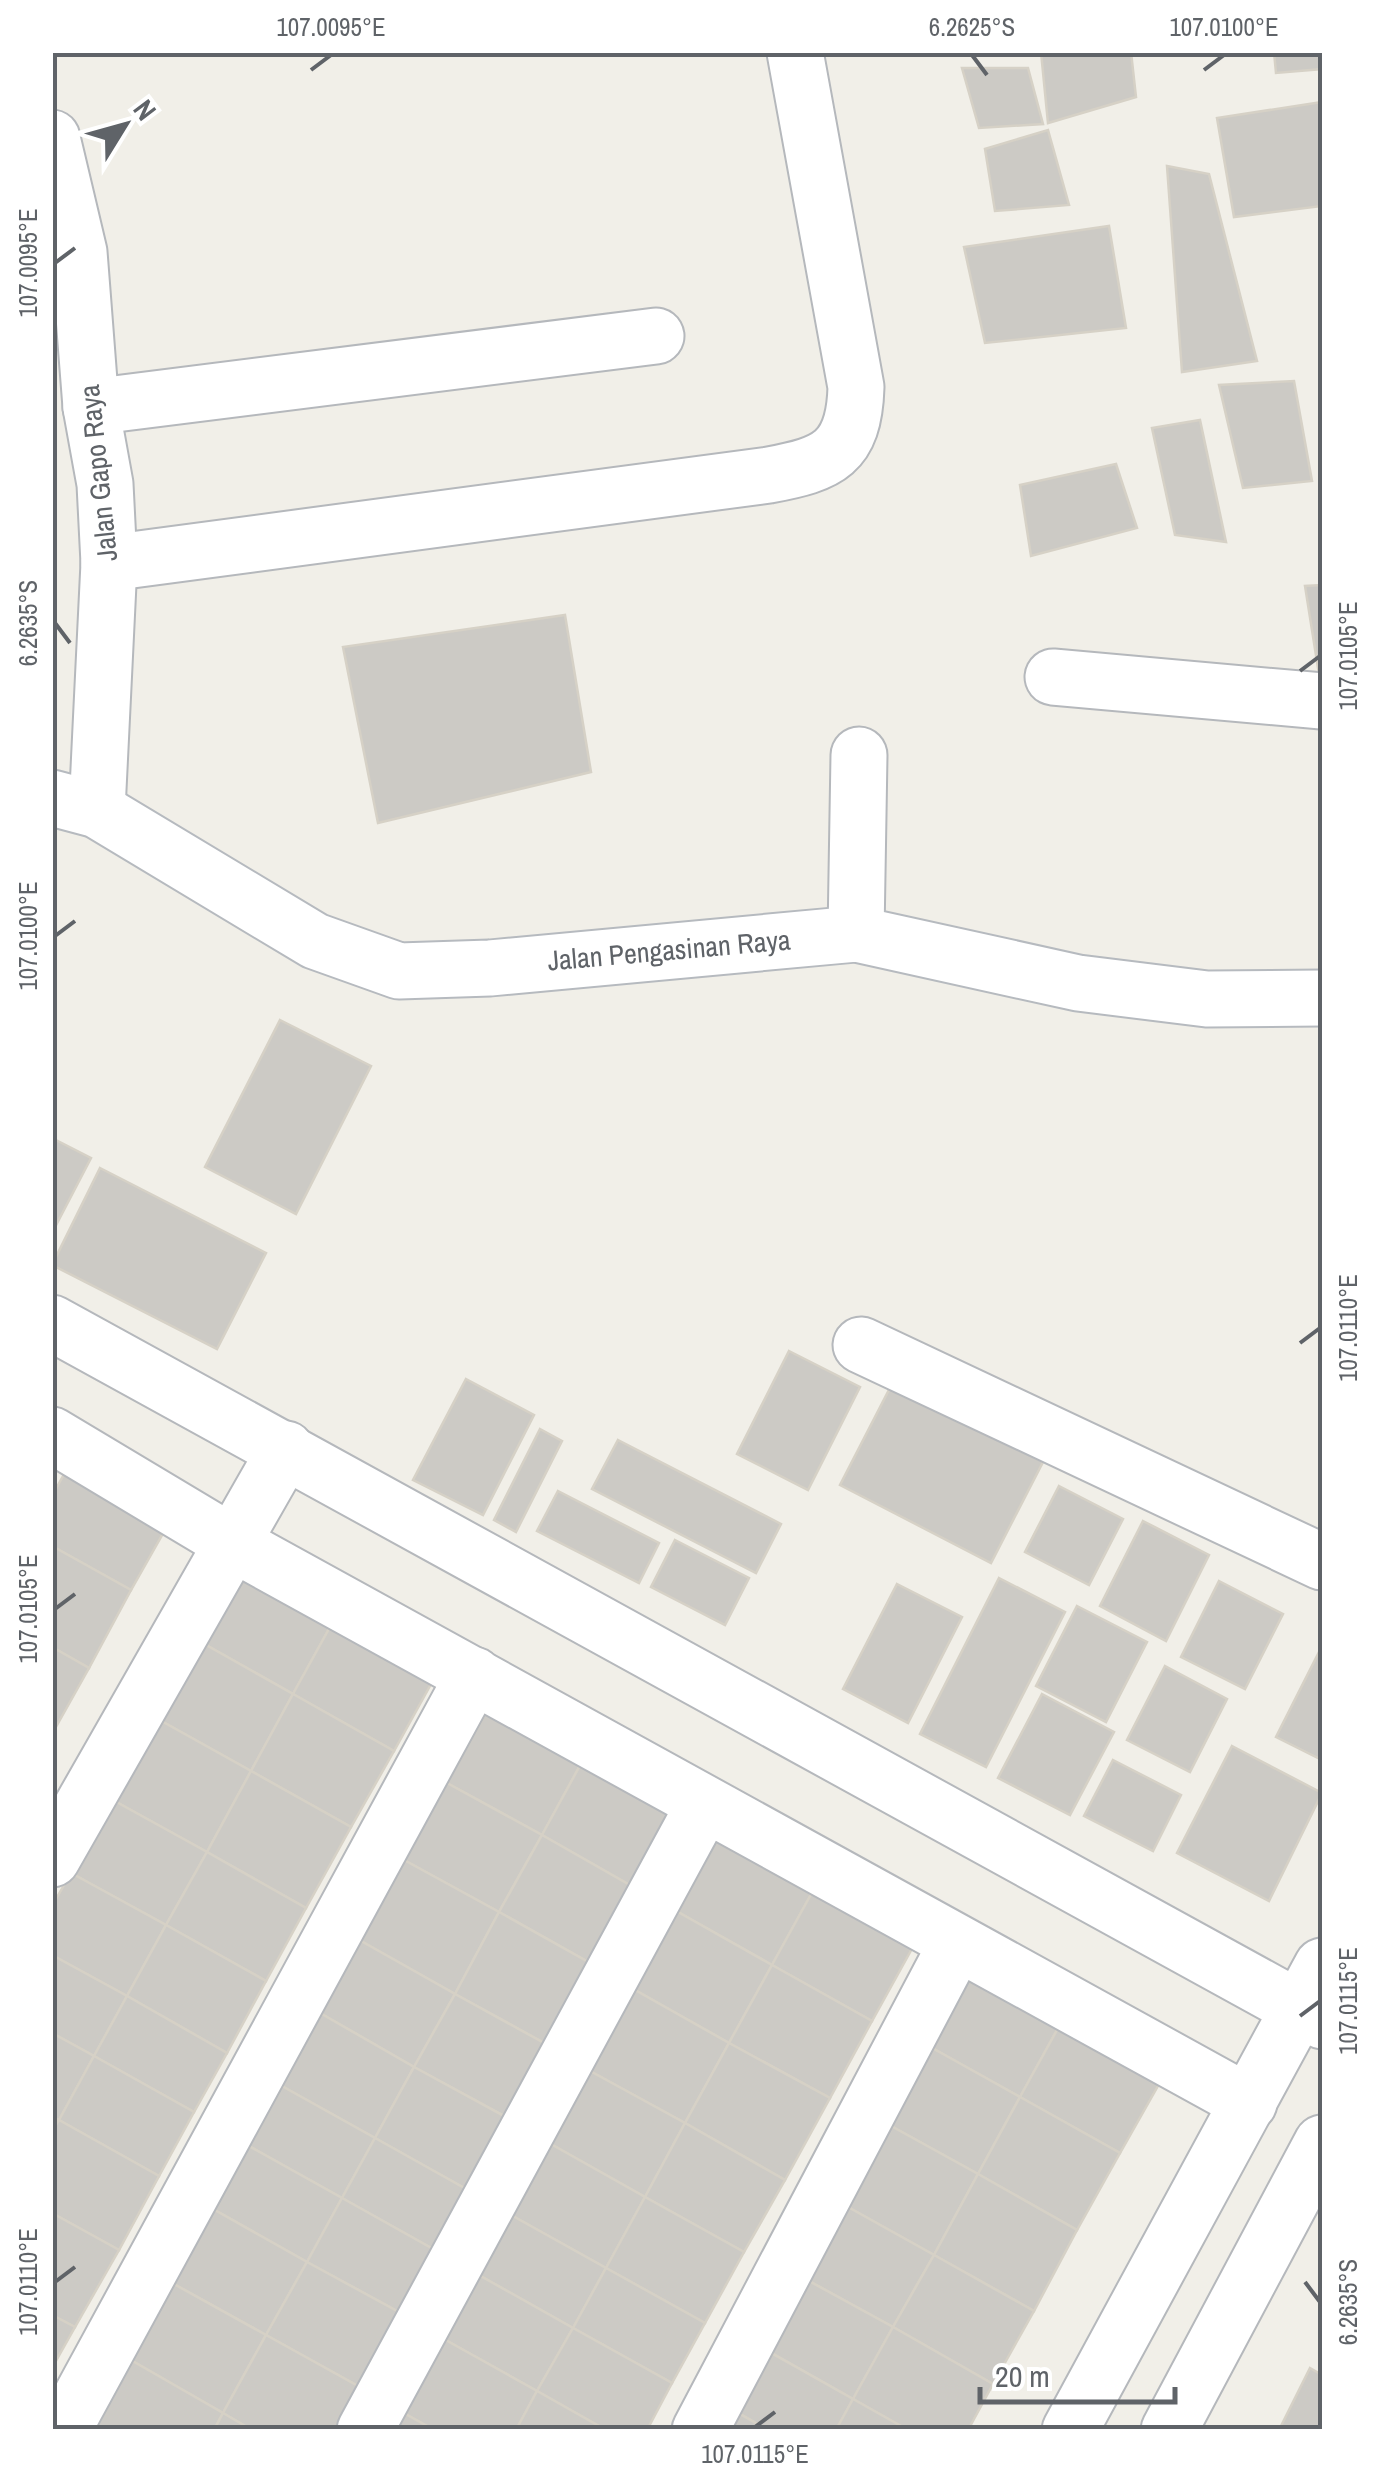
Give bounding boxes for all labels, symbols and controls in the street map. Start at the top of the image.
text: 107.0095°E [276,10,386,44]
text: 6.2625°S [929,10,1015,44]
text: 107.0100°E [1169,10,1279,44]
north arrow [75,75,175,175]
text: N [125,92,165,128]
text: 107.0095°E [11,208,45,318]
street label: Jalan Gapo Raya [70,383,126,563]
text: 6.2635°S [11,580,45,666]
text: 107.0105°E [1331,601,1365,711]
text: 107.0100°E [11,881,45,991]
street label: Jalan Pengasinan Raya [546,920,792,980]
text: 107.0110°E [1331,1274,1365,1382]
text: 107.0105°E [11,1554,45,1664]
text: 107.0115°E [1331,1947,1365,2055]
text: 107.0110°E [11,2228,45,2336]
text: 6.2635°S [1331,2259,1365,2345]
scale bar [980,2342,1175,2404]
text: 20 m [995,2356,1050,2396]
text: 107.0115°E [701,2437,809,2471]

